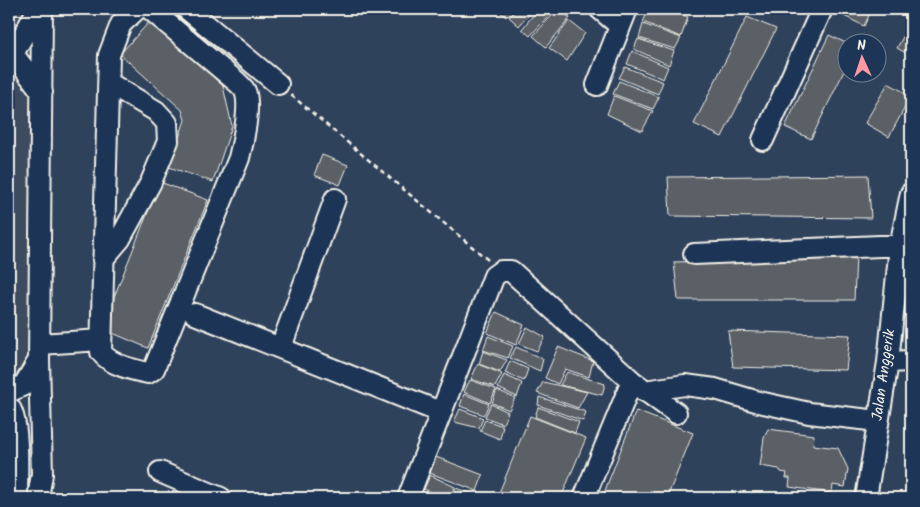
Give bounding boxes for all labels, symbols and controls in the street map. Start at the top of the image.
north arrow [838,32,888,82]
text: N [856,35,867,57]
street label: Jalan Anggerik [866,327,902,422]

